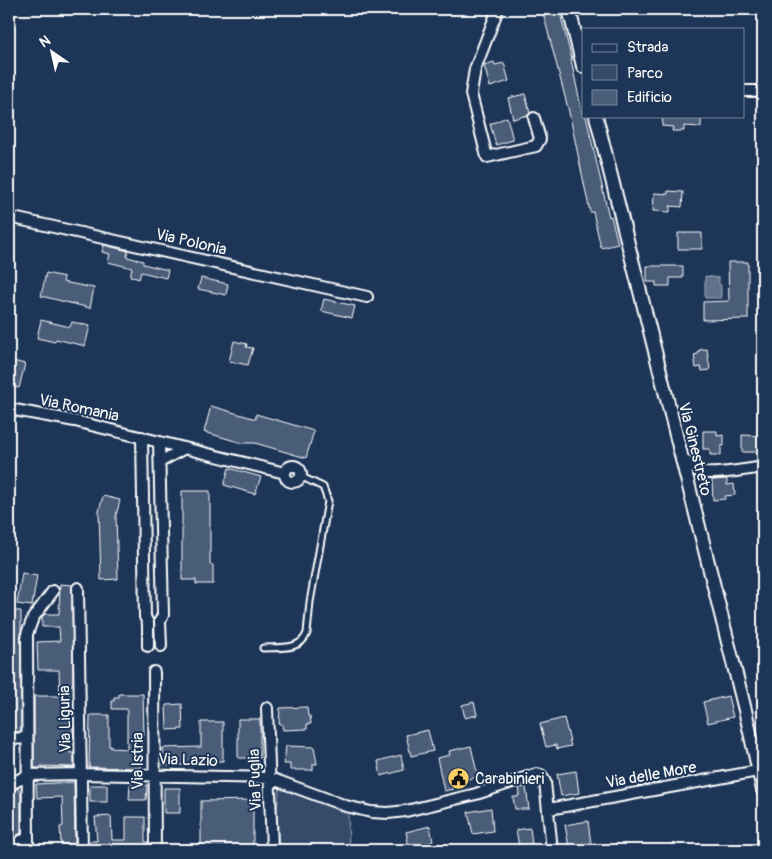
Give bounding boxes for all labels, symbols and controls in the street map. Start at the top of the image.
north arrow [28,28,78,78]
legend [582,28,744,118]
text: N [36,32,54,51]
text: Strada [627,38,668,57]
text: Parco [627,64,663,83]
text: Edificio [627,88,672,107]
street label: Via Polonia [153,224,229,260]
street label: Via Romania [37,390,121,426]
street label: Via Ginestreto [674,400,716,498]
street label: Via Liguria [54,685,76,753]
street label: Via Istria [128,732,148,790]
street label: Via Puglia [244,748,266,812]
street label: Via Lazio [158,749,219,771]
street label: Via delle More [604,757,698,793]
public building icon: Carabinieri [447,767,471,791]
place label: Carabinieri [475,769,545,789]

